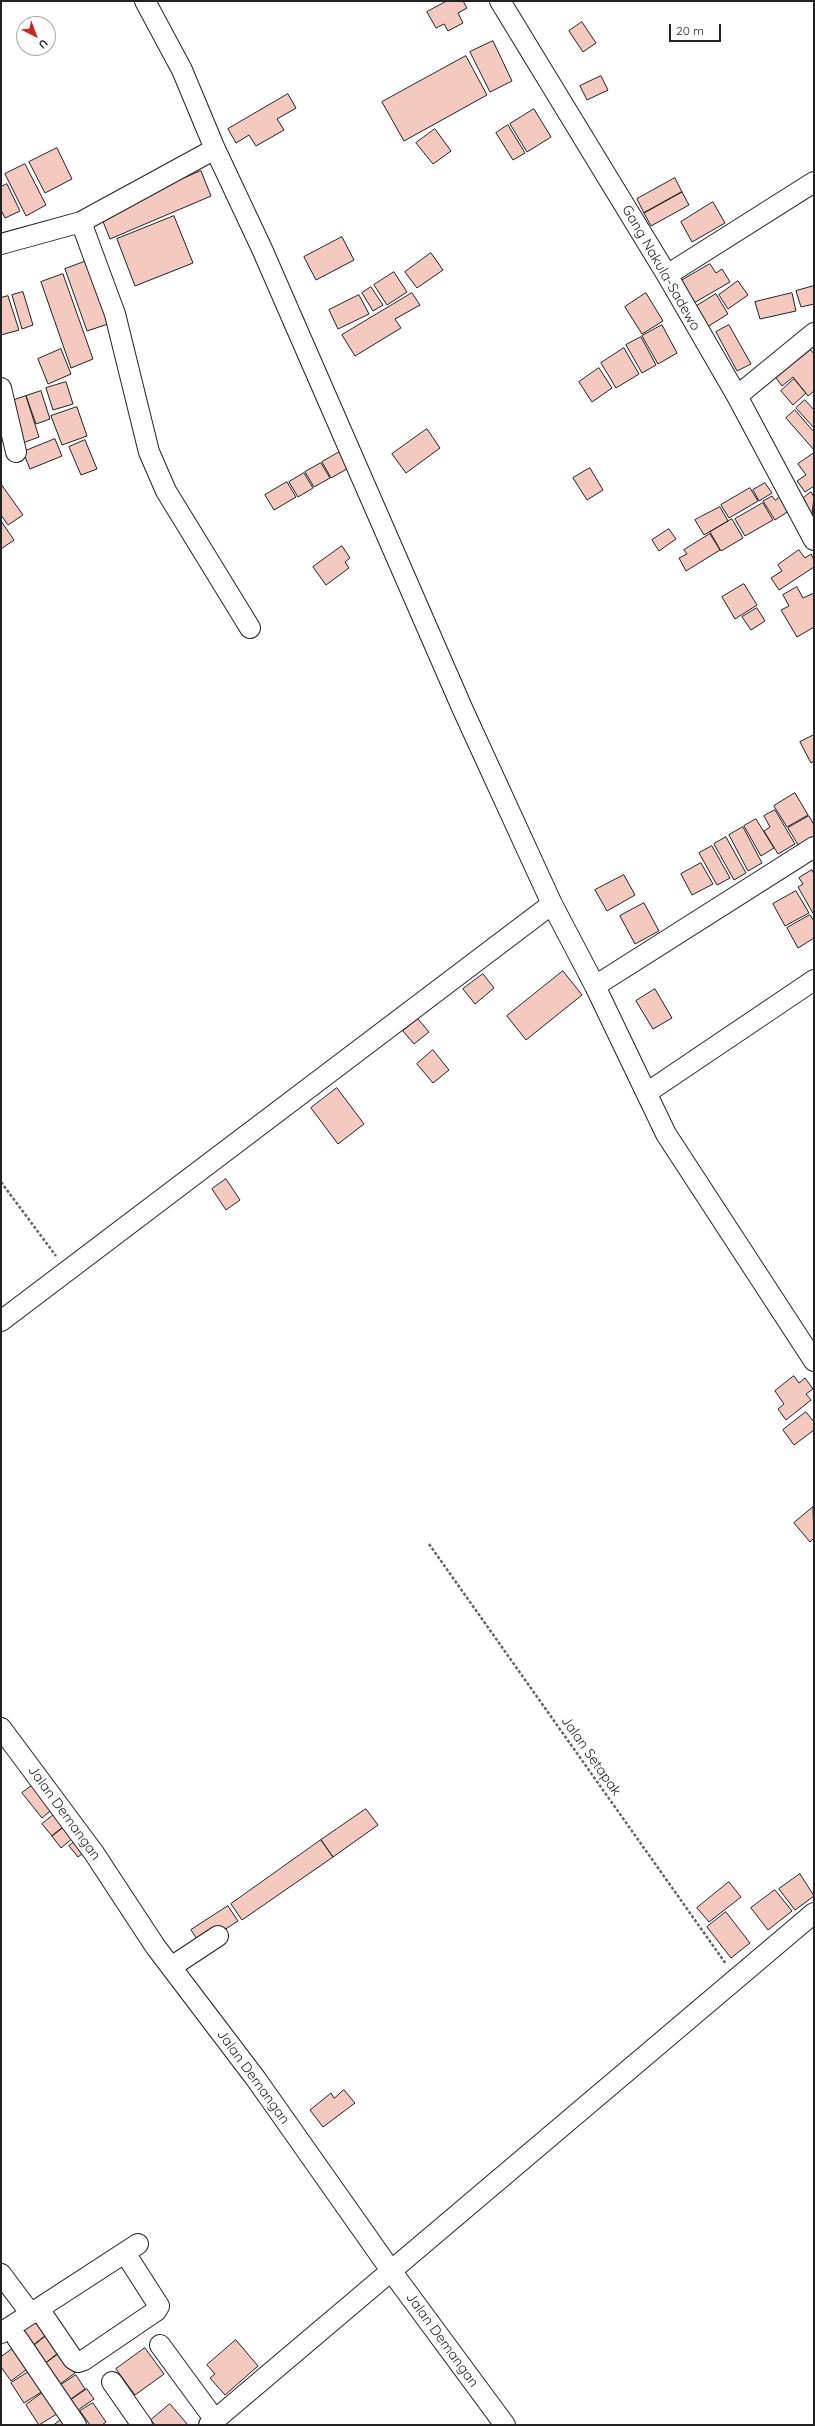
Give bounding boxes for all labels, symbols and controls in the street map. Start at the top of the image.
north arrow [16,16,56,56]
scale bar [671,16,723,42]
text: 20 m [676,23,704,38]
text: U [36,36,51,52]
street label: Gang Nakula-Sadewo [618,202,704,334]
street label: Jalan Setapak [557,1713,625,1799]
street label: Jalan Demangan [24,1762,104,1864]
street label: Jalan Demangan [213,2026,293,2128]
street label: Jalan Demangan [402,2289,482,2391]

